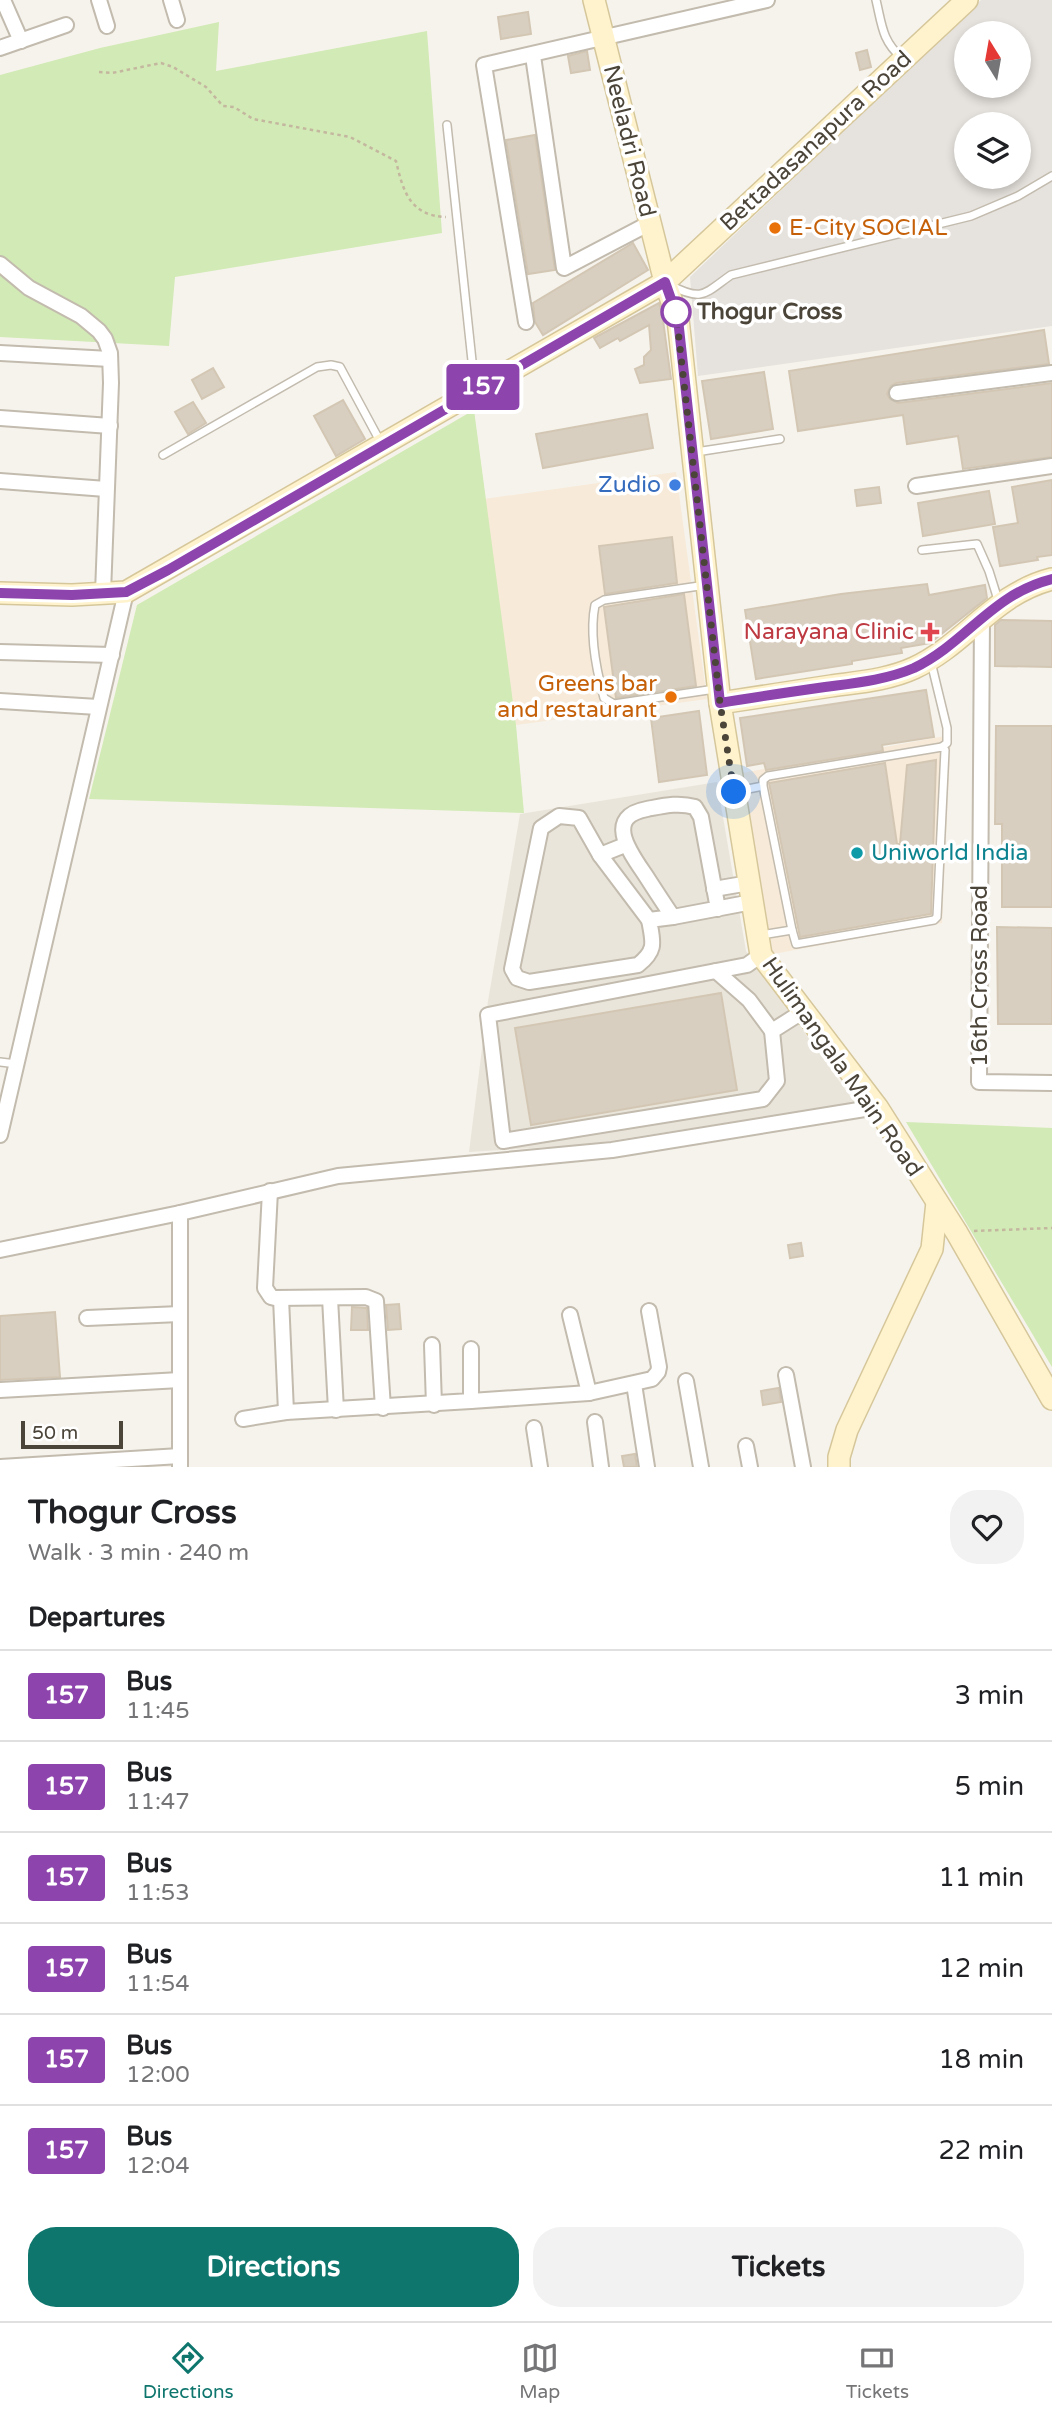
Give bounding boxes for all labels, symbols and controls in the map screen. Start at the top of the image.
north arrow [954,21,1031,98]
map controls [954,21,1031,189]
street label: Bettadasanapura Road [714,45,918,237]
street label: Neeladri Road [597,62,661,220]
button: layers [954,112,1031,189]
place label: E-City SOCIAL [789,214,948,242]
marker: E-City SOCIAL [767,220,783,236]
marker: Thogur Cross [661,297,691,327]
place label: Thogur Cross [696,298,843,326]
line badge: 157 [443,364,523,410]
text: 157 [460,372,506,401]
place label: Zudio [598,471,661,499]
marker: Zudio [667,477,683,493]
place label: Narayana Clinic [744,618,914,646]
marker: Narayana Clinic [920,622,940,642]
place label: Greens bar and restaurant [497,670,657,724]
marker: Greens bar and restaurant [663,689,679,705]
your location [716,774,751,809]
place label: Uniworld India [871,839,1028,867]
marker: Uniworld India [849,845,865,861]
street label: 16th Cross Road [966,885,994,1067]
street label: Hulimangala Main Road [756,952,928,1182]
scale bar [21,1418,122,1450]
text: 50 m [32,1422,78,1444]
button: heart [950,1490,1024,1564]
text: Thogur Cross [28,1493,237,1532]
text: Walk · 3 min · 240 m [28,1539,249,1567]
text: Departures [28,1602,165,1633]
text: Bus [126,1666,172,1697]
text: 3 min [955,1680,1024,1711]
text: 157 [44,1681,89,1710]
text: 11:45 [126,1697,190,1725]
text: Bus [126,1757,172,1788]
text: 5 min [955,1771,1024,1802]
text: 157 [44,1772,89,1801]
text: 11:47 [126,1788,190,1816]
text: Bus [126,1848,172,1879]
text: 11 min [938,1862,1024,1893]
text: 157 [44,1863,89,1892]
text: 11:53 [126,1879,190,1907]
text: Bus [126,1939,172,1970]
text: 12 min [938,1953,1024,1984]
text: 157 [44,1954,89,1983]
text: 11:54 [126,1970,190,1998]
text: Bus [126,2030,172,2061]
text: 18 min [938,2044,1024,2075]
text: 157 [44,2045,89,2074]
text: 12:00 [126,2061,190,2089]
text: Bus [126,2121,172,2152]
text: 22 min [938,2135,1024,2166]
text: 157 [44,2136,89,2165]
text: 12:04 [126,2152,190,2180]
button: Directions [28,2227,519,2307]
button: Tickets [533,2227,1024,2307]
tab: Directions [143,2339,234,2403]
tab: Map [519,2339,560,2403]
tab: Tickets [846,2339,909,2403]

